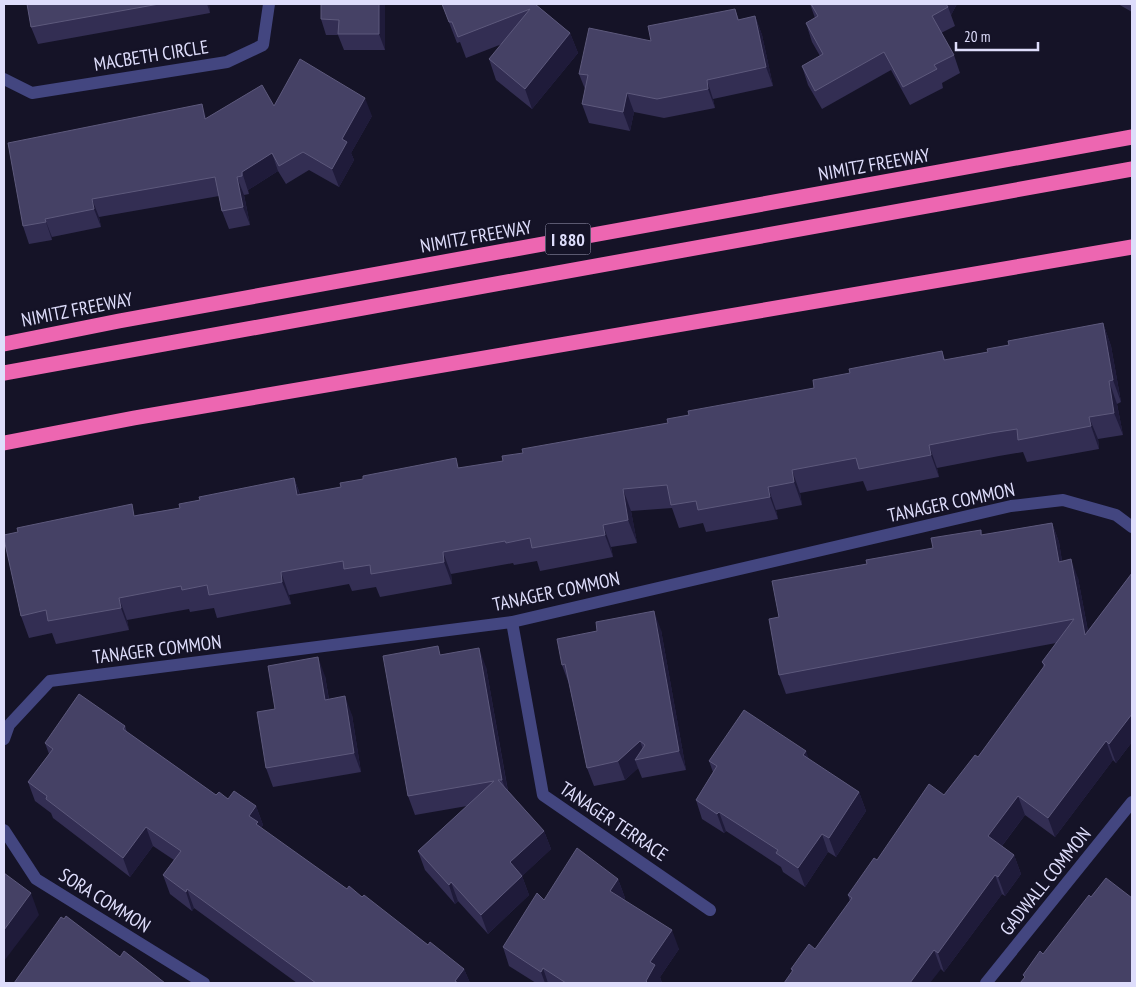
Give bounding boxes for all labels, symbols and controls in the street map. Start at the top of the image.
scale bar [956,20,1038,52]
text: 20 m [964,27,990,46]
street label: MACBETH CIRCLE [92,34,210,76]
street label: NIMITZ FREEWAY [816,142,932,186]
street label: NIMITZ FREEWAY [418,214,534,258]
road number: I 880 [546,223,590,254]
street label: NIMITZ FREEWAY [19,286,135,332]
street label: TANAGER COMMON [885,477,1017,527]
street label: TANAGER COMMON [490,566,622,616]
street label: TANAGER COMMON [91,629,223,669]
street label: TANAGER TERRACE [555,776,673,866]
street label: GADWALL COMMON [994,822,1096,940]
street label: SORA COMMON [55,862,155,938]

